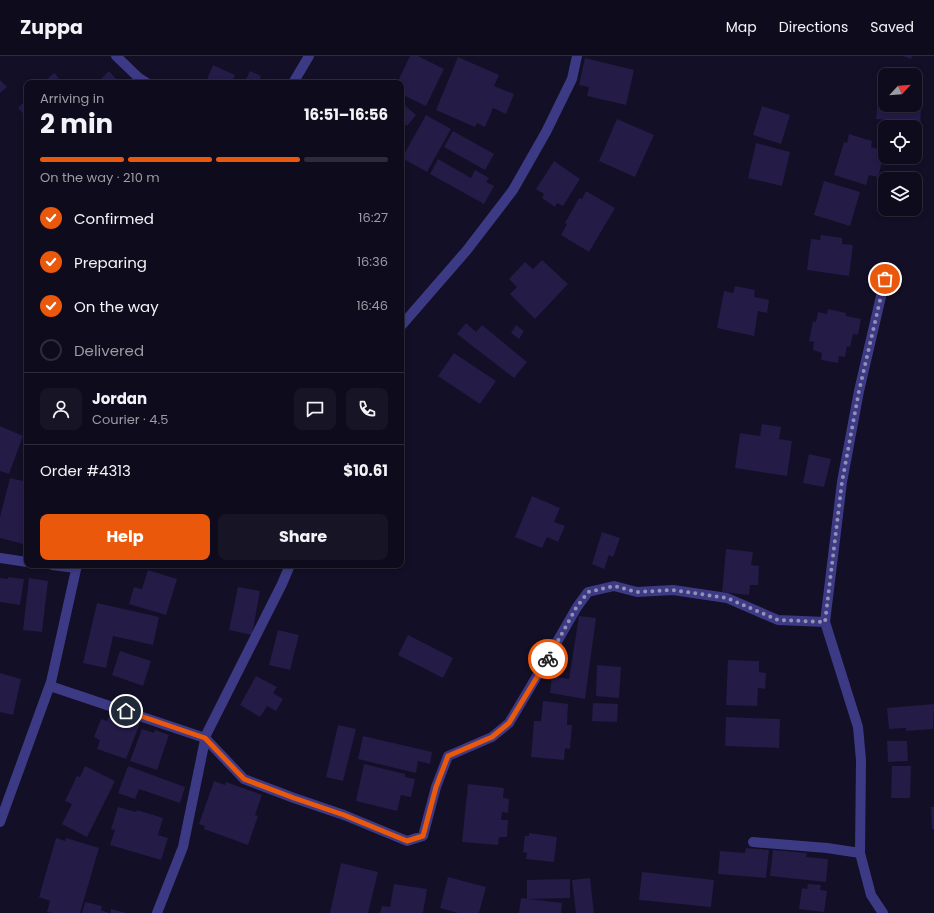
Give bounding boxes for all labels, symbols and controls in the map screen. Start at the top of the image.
text: Zuppa [20,14,83,41]
text: Map [726,17,757,37]
text: Directions [779,17,848,37]
text: Saved [870,17,914,37]
north arrow [878,68,922,112]
map controls [878,68,922,216]
text: Arriving in [40,89,104,108]
text: 16:51–16:56 [304,104,388,125]
text: 2 min [40,106,113,142]
button: locate [878,120,922,164]
text: On the way · 210 m [40,168,160,187]
button: layers [878,172,922,216]
icon: check [40,207,62,229]
text: Confirmed [74,208,154,229]
text: 16:27 [358,208,388,227]
icon: check [40,251,62,273]
text: Preparing [74,252,147,273]
text: 16:36 [357,252,388,271]
pin [868,262,902,296]
icon: bag [874,268,896,290]
icon: check [40,295,62,317]
text: On the way [74,296,159,317]
text: 16:46 [356,296,388,315]
text: Delivered [74,340,144,361]
button: person [40,388,82,430]
text: Jordan [92,388,147,409]
button: chat [294,388,336,430]
button: phone [346,388,388,430]
text: Courier · 4.5 [92,410,168,429]
text: Order #4313 [40,460,131,481]
text: $10.61 [343,460,388,481]
button: Help [40,514,210,560]
button: Share [218,514,388,560]
courier [528,639,568,679]
icon: bike [537,648,559,670]
pin [109,694,143,728]
icon: home [115,700,137,722]

